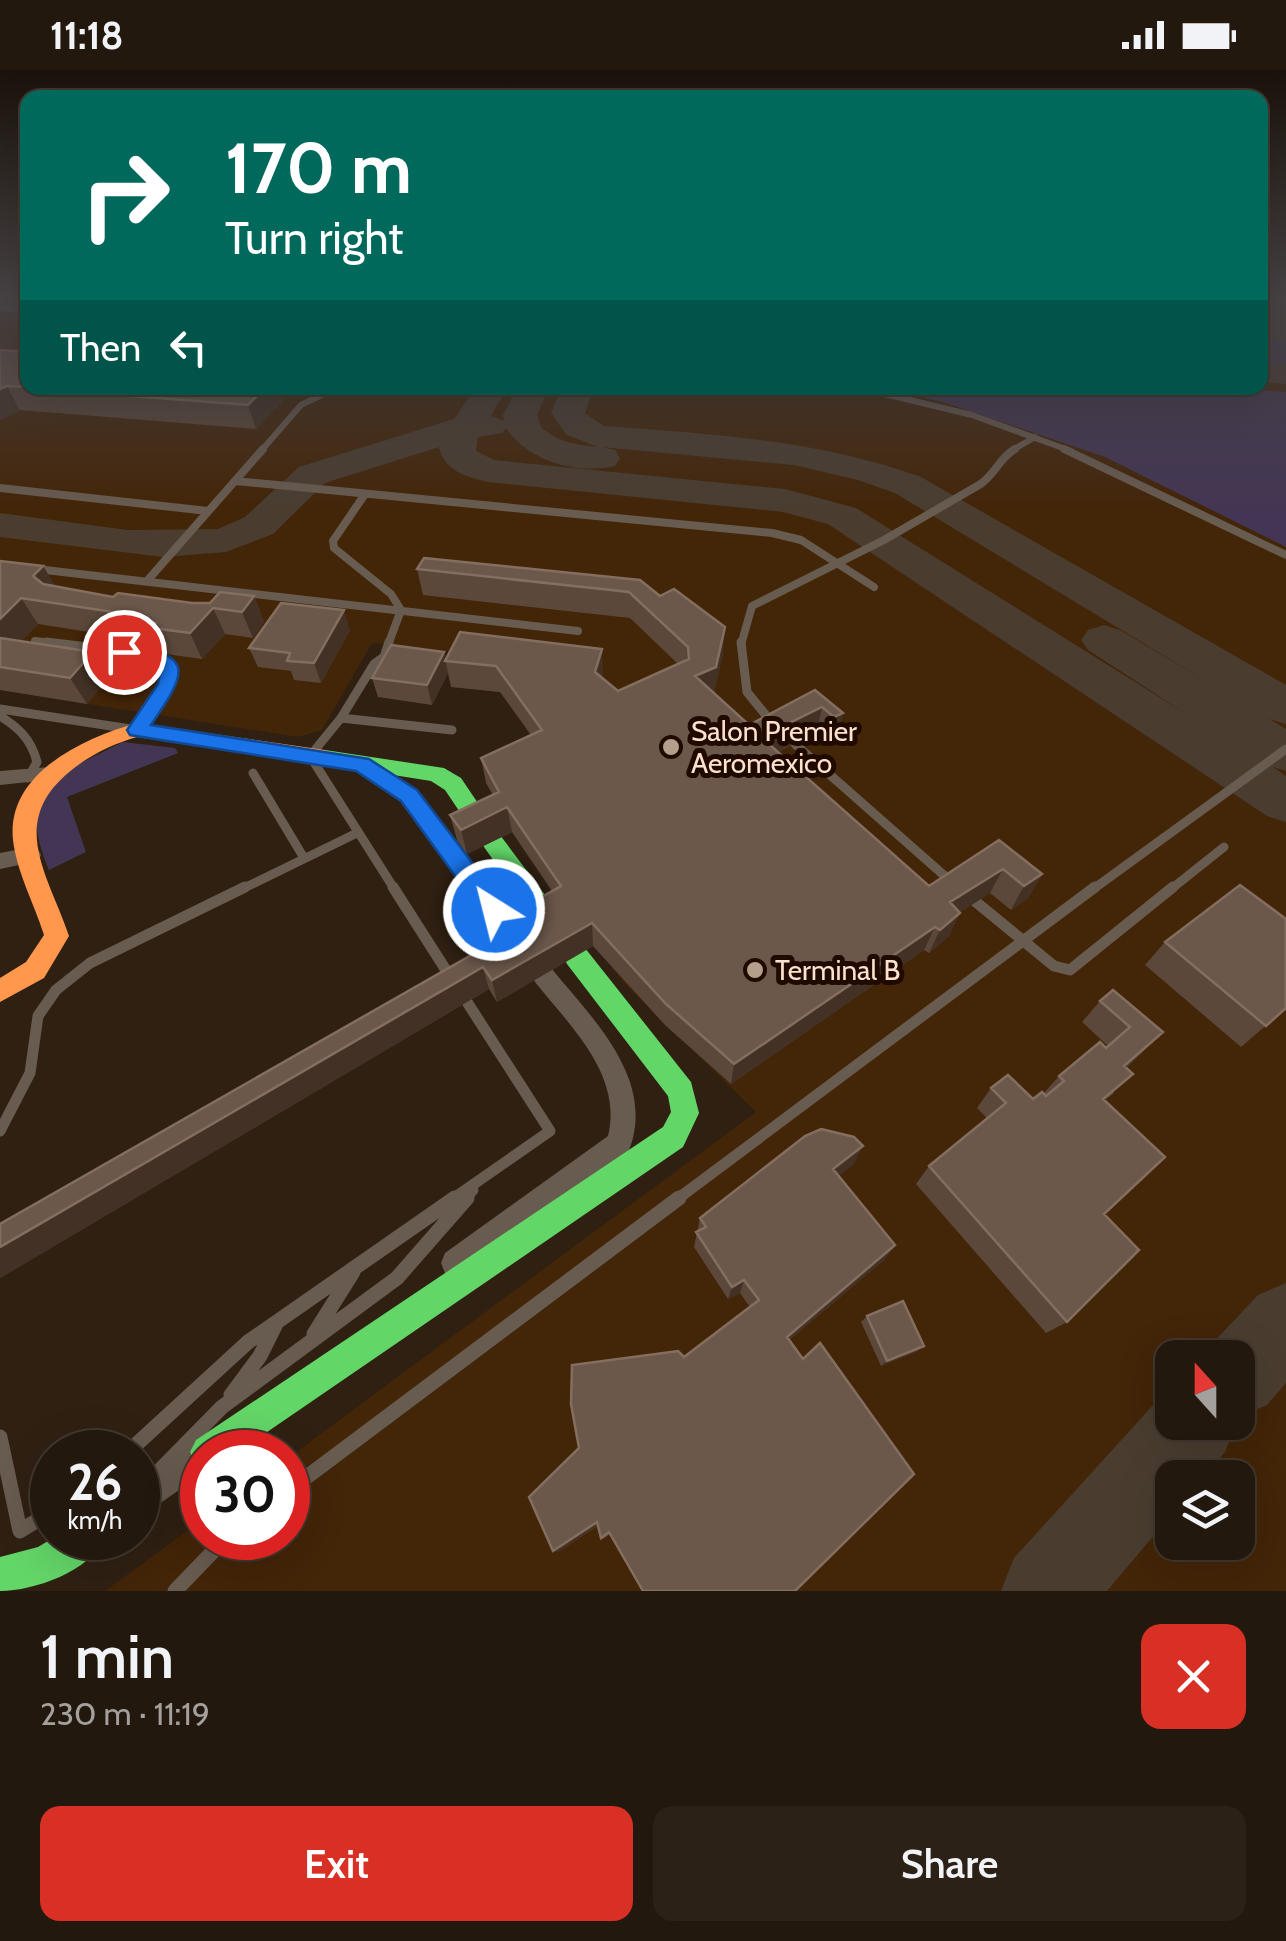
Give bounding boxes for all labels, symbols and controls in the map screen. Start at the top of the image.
text: 11:18 [50,12,123,59]
text: 170 m [225,125,412,211]
icon: right [60,130,190,260]
text: Turn right [225,211,404,265]
icon: left [161,320,216,375]
text: Then [60,324,141,371]
pin [82,610,167,695]
icon: arrive [97,625,152,680]
place label: Salon Premier Aeromexico [691,714,857,780]
marker: Salon Premier Aeromexico [660,736,682,758]
position arrow [442,858,546,962]
place label: Terminal B [775,953,900,987]
marker: Terminal B [744,959,766,981]
north arrow [1155,1340,1255,1440]
map controls [1155,1340,1255,1560]
speed limit sign: 30 [180,1430,310,1560]
text: 26 [68,1452,122,1513]
button: layers [1155,1460,1255,1560]
text: km/h [68,1505,122,1535]
text: 1 min [40,1620,174,1693]
button: close [1141,1624,1246,1729]
text: 230 m · 11:19 [40,1694,210,1733]
button: Exit [40,1806,633,1921]
button: Share [653,1806,1246,1921]

